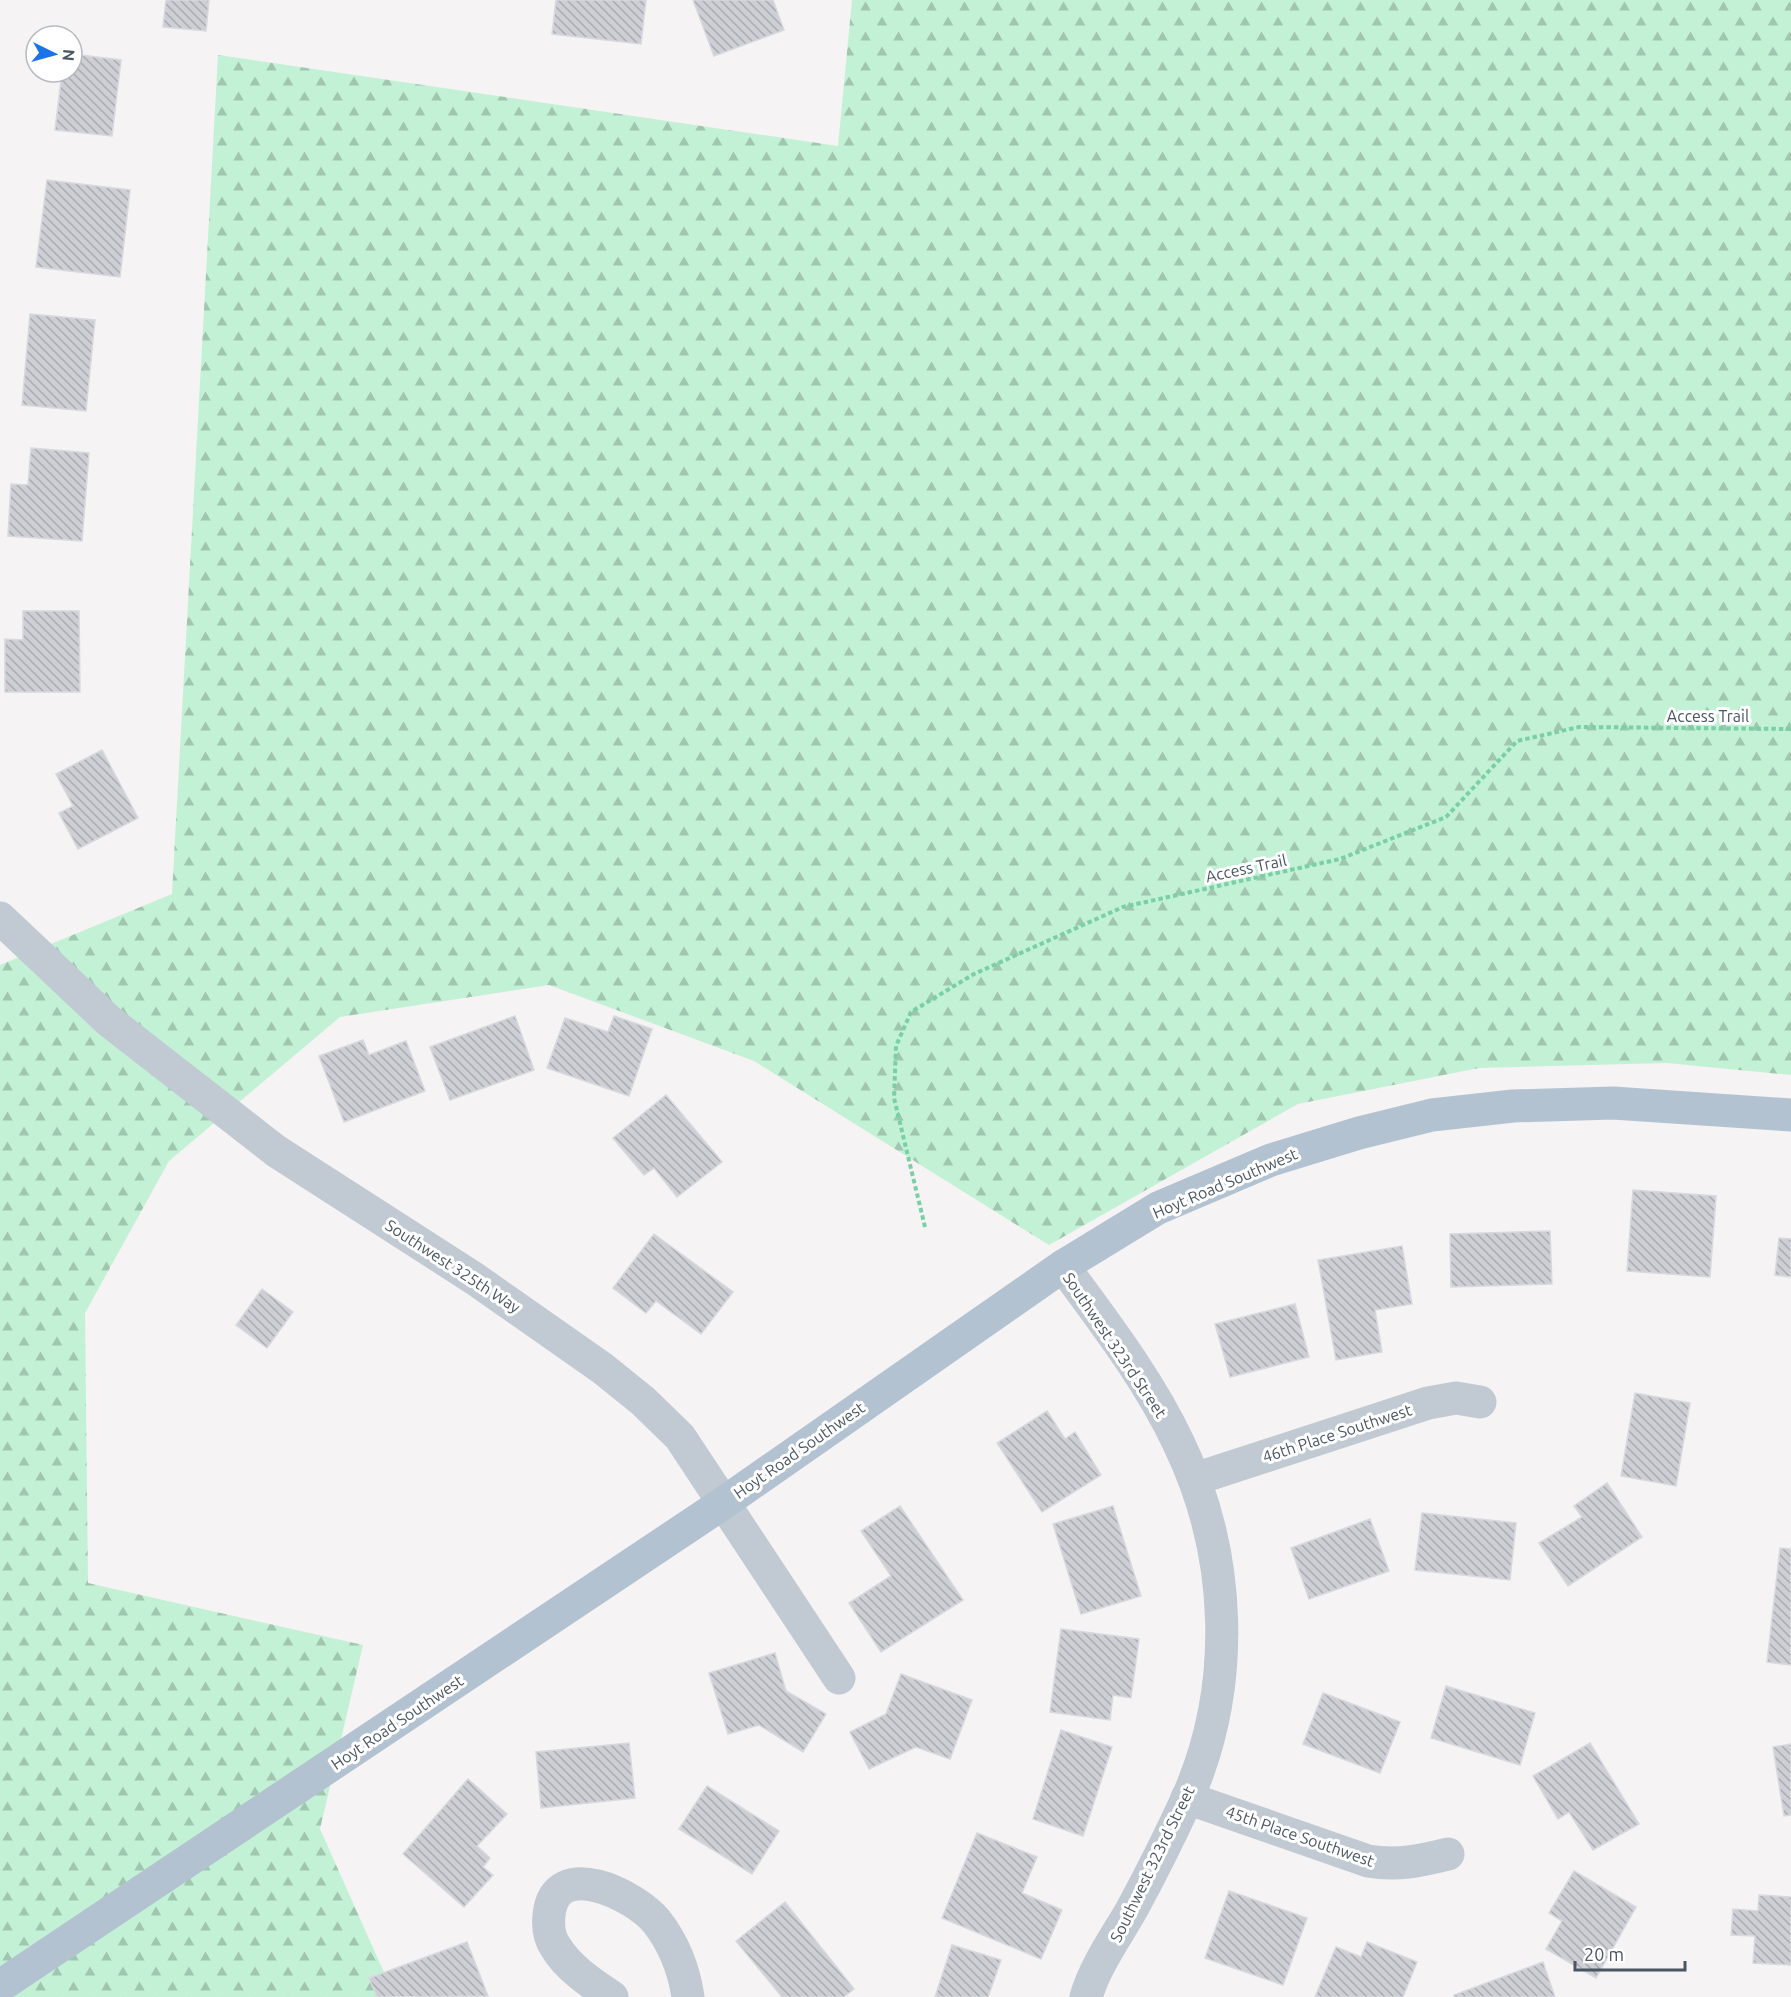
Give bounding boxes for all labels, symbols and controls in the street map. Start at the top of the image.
north arrow [24,24,84,84]
text: N [59,49,78,62]
street label: Access Trail [1667,707,1749,725]
street label: Access Trail [1204,851,1288,885]
street label: Hoyt Road Southwest [1150,1144,1301,1222]
street label: Southwest 325th Way [382,1216,524,1316]
street label: Southwest 323rd Street [1060,1269,1171,1422]
street label: Hoyt Road Southwest [730,1398,868,1502]
street label: 46th Place Southwest [1260,1400,1415,1466]
street label: Hoyt Road Southwest [328,1671,467,1773]
street label: Southwest 323rd Street [1106,1782,1198,1945]
street label: 45th Place Southwest [1223,1802,1377,1870]
scale bar [1575,1934,1684,1972]
text: 20 m [1584,1944,1624,1964]

